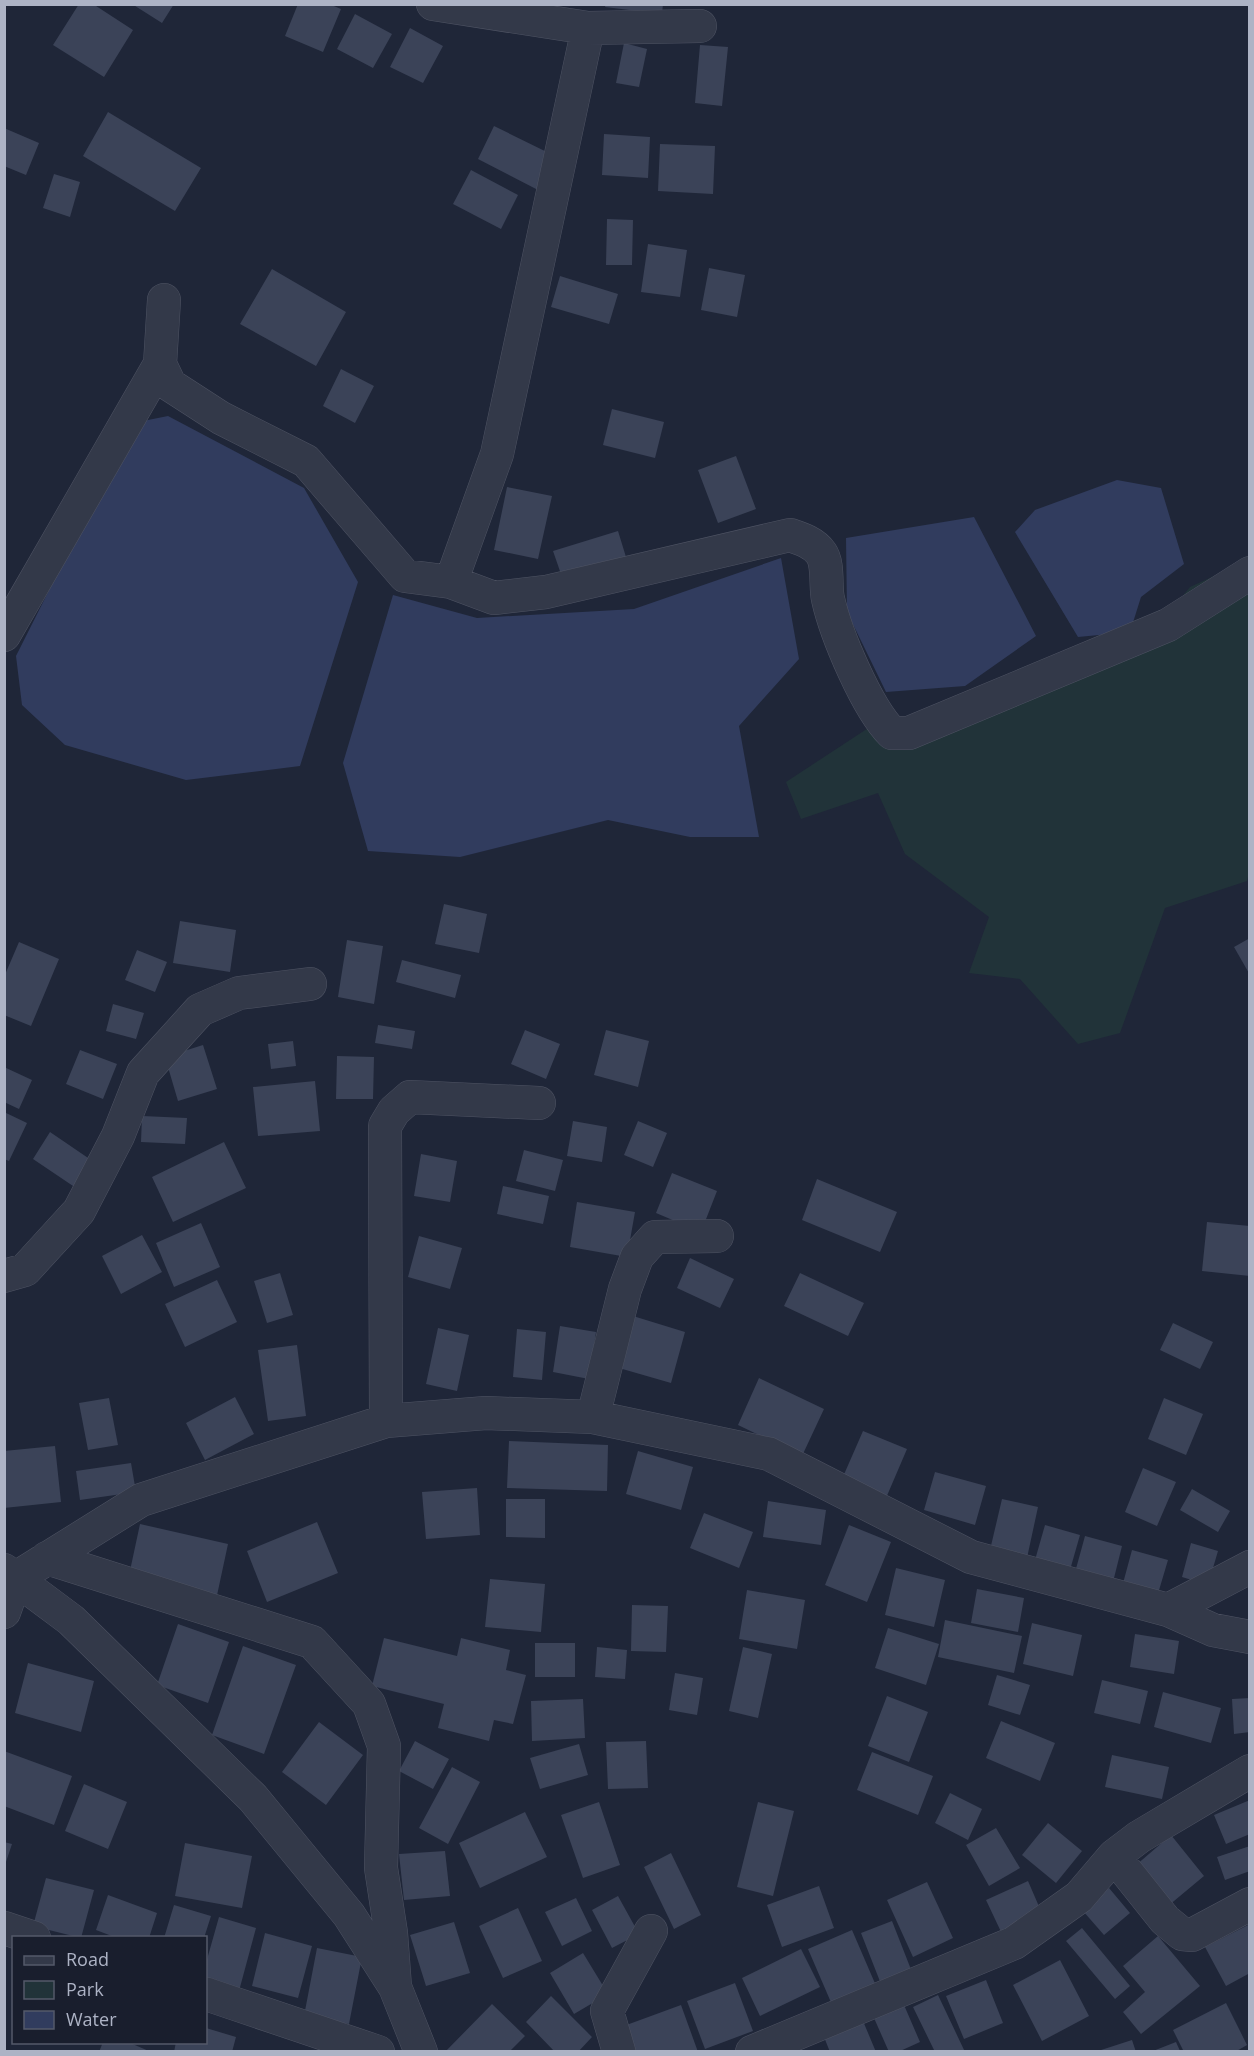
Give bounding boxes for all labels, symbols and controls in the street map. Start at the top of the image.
legend [12,1936,207,2044]
text: Road [66,1947,109,1971]
text: Park [66,1977,104,2001]
text: Water [66,2007,117,2031]

